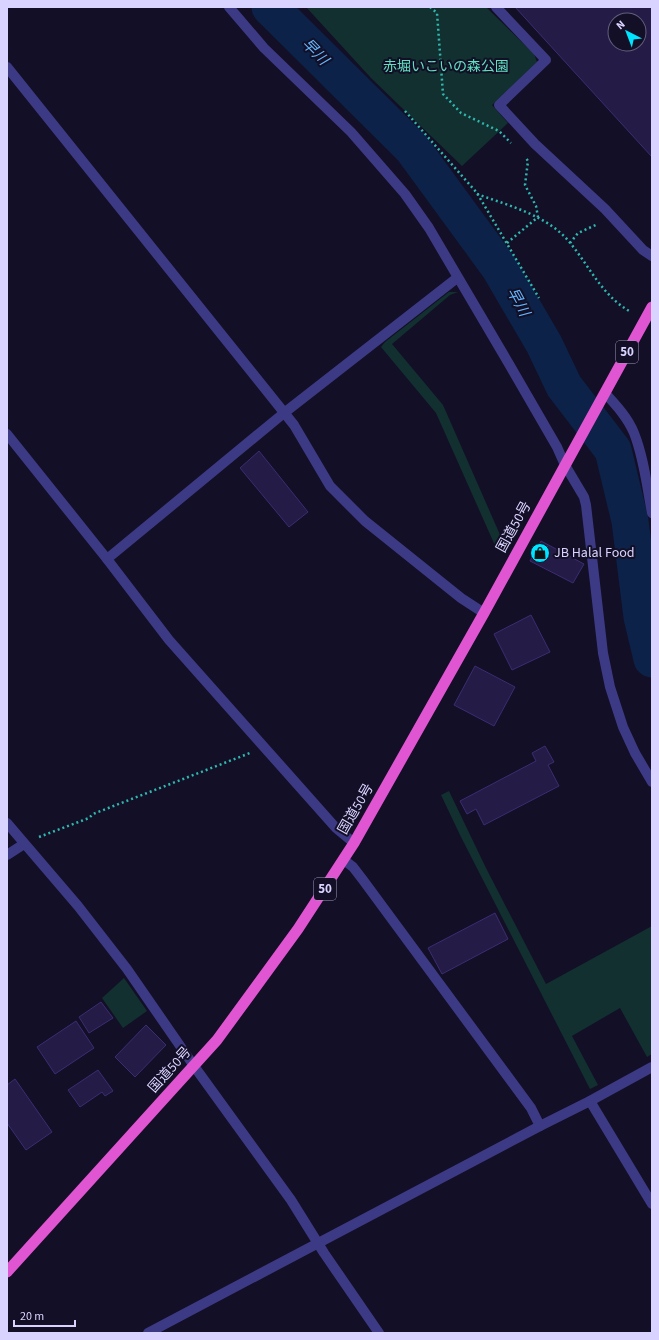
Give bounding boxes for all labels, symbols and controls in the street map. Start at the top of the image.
north arrow [607,12,647,52]
text: N [613,17,628,33]
water label: 早川 [297,34,334,71]
park label: 赤堀いこいの森公園 [383,57,509,77]
water label: 早川 [502,284,535,322]
road number: 50 [616,341,638,363]
street label: 国道50号 [492,498,536,556]
shop icon: JB Halal Food [529,542,551,564]
place label: JB Halal Food [554,543,635,563]
street label: 国道50号 [333,780,379,838]
road number: 50 [314,878,336,900]
street label: 国道50号 [144,1043,196,1097]
scale bar [14,1302,75,1328]
text: 20 m [20,1308,44,1325]

